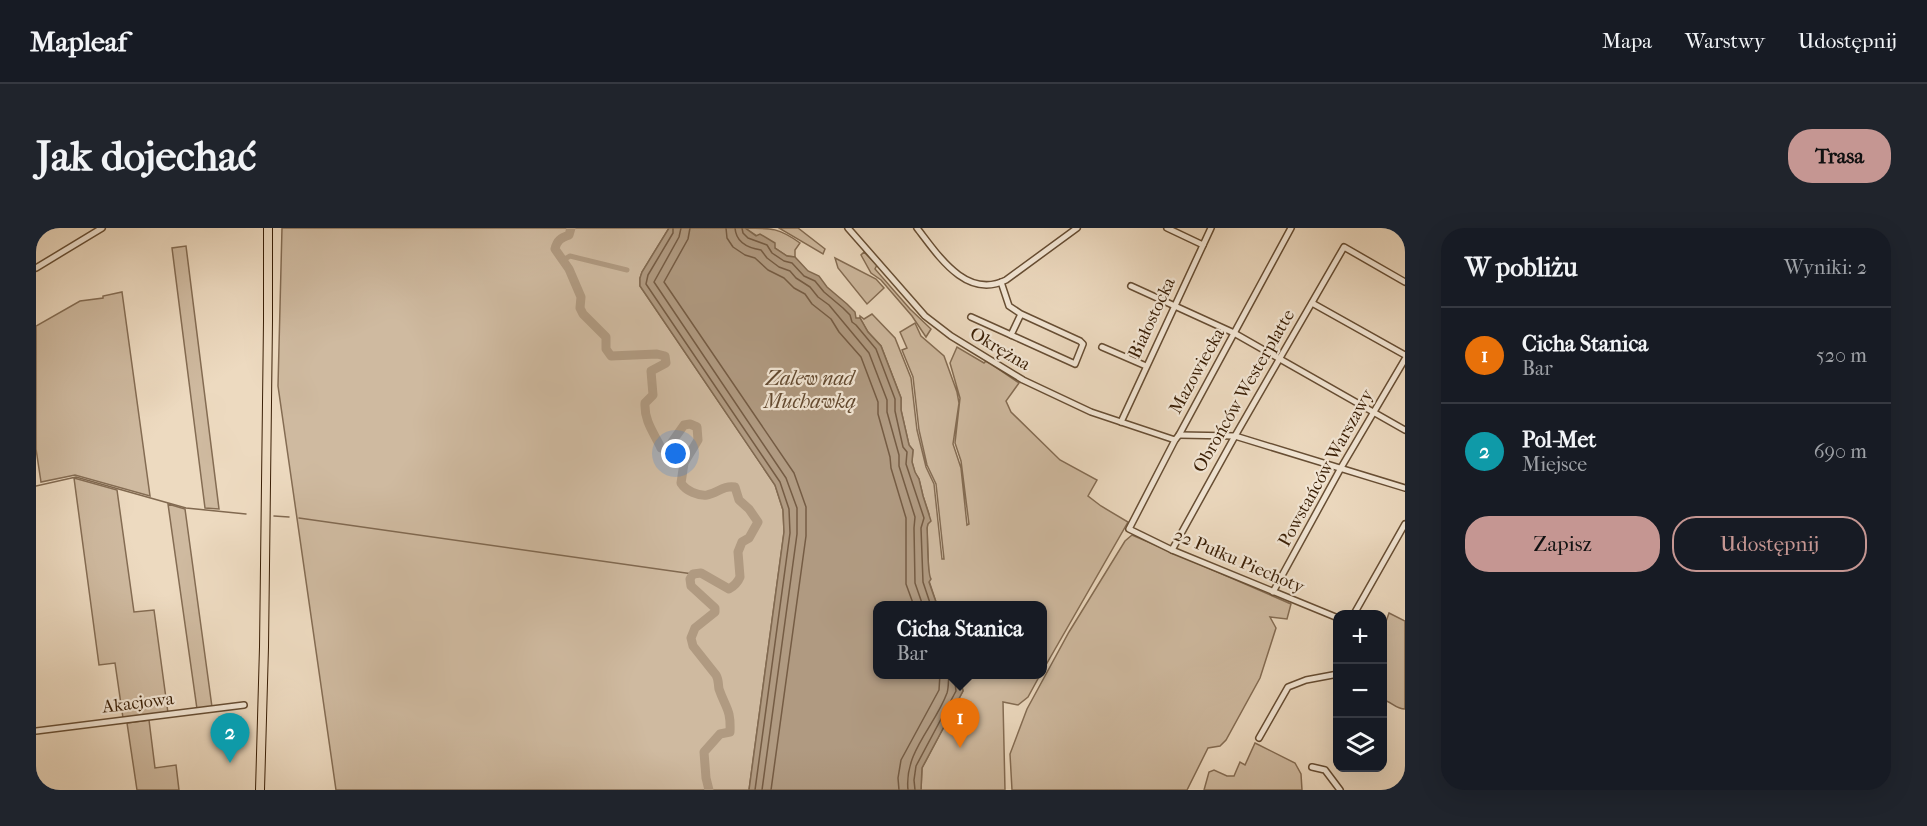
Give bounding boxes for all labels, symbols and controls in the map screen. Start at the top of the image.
text: Mapleaf [30,25,127,58]
text: Mapa [1602,29,1652,53]
text: Warstwy [1685,29,1765,53]
text: Udostępnij [1798,29,1897,53]
button: Trasa [1788,129,1891,183]
text: Jak dojechać [36,132,256,181]
text: W pobliżu [1465,252,1578,283]
text: Wyniki: 2 [1784,256,1867,279]
street label: Białostocka [1124,274,1180,362]
street label: Obrońców Westerplatte [1189,306,1299,476]
street label: Okrężna [966,323,1035,376]
street label: Mazowiecka [1165,324,1229,417]
text: Cicha Stanica [1522,331,1648,357]
text: 1 [1481,344,1488,367]
text: 520 m [1816,344,1867,367]
text: Bar [1522,357,1553,380]
water label: Zalew nad Muchawką [762,367,857,413]
street label: Powstańców Warszawy [1274,385,1379,550]
text: Pol-Met [1522,427,1596,453]
your location [661,439,690,468]
text: 2 [1479,440,1490,463]
text: 690 m [1814,440,1867,463]
text: Miejsce [1522,453,1587,476]
button: Zapisz [1465,516,1660,572]
button: Udostępnij [1672,516,1867,572]
street label: 22 Pułku Piechoty [1171,524,1309,598]
popup [873,601,1047,679]
map controls [1333,610,1387,772]
button: + [1333,610,1387,664]
text: Cicha Stanica [897,616,1023,642]
text: Bar [897,642,928,665]
button: − [1333,664,1387,718]
street label: Akacjowa [100,688,176,718]
pin: 1 [940,698,980,748]
pin: 2 [210,714,250,763]
button: layers [1333,718,1387,772]

